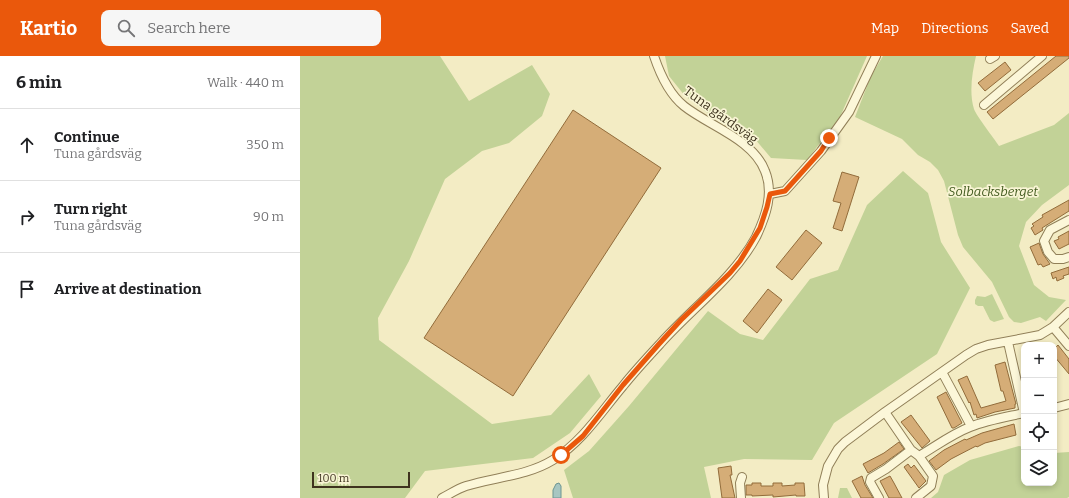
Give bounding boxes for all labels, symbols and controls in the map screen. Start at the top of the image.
search box [101,10,381,46]
text: Kartio [20,17,77,40]
icon: search [115,17,137,39]
text: Search here [147,19,231,37]
text: Map [871,20,899,37]
text: Directions [921,20,989,37]
text: Saved [1011,20,1049,37]
text: 6 min [16,72,62,93]
text: Walk · 440 m [207,75,284,90]
street label: Tuna gårdsväg [681,83,761,147]
text: Continue [54,128,120,146]
route end [820,129,838,147]
icon: ahead [16,134,38,156]
text: 350 m [246,137,284,152]
text: Tuna gårdsväg [54,146,142,161]
park label: Solbacksberget [948,184,1038,199]
text: Turn right [54,200,127,218]
icon: right [16,206,38,228]
text: 90 m [253,209,284,224]
text: Tuna gårdsväg [54,218,142,233]
icon: arrive [16,278,38,300]
text: Arrive at destination [54,280,201,298]
map controls [1021,342,1057,486]
button: + [1021,342,1057,378]
button: − [1021,378,1057,414]
button: locate [1021,414,1057,450]
route start [552,446,570,464]
button: layers [1021,450,1057,486]
scale bar [312,470,410,489]
text: 100 m [318,472,349,485]

